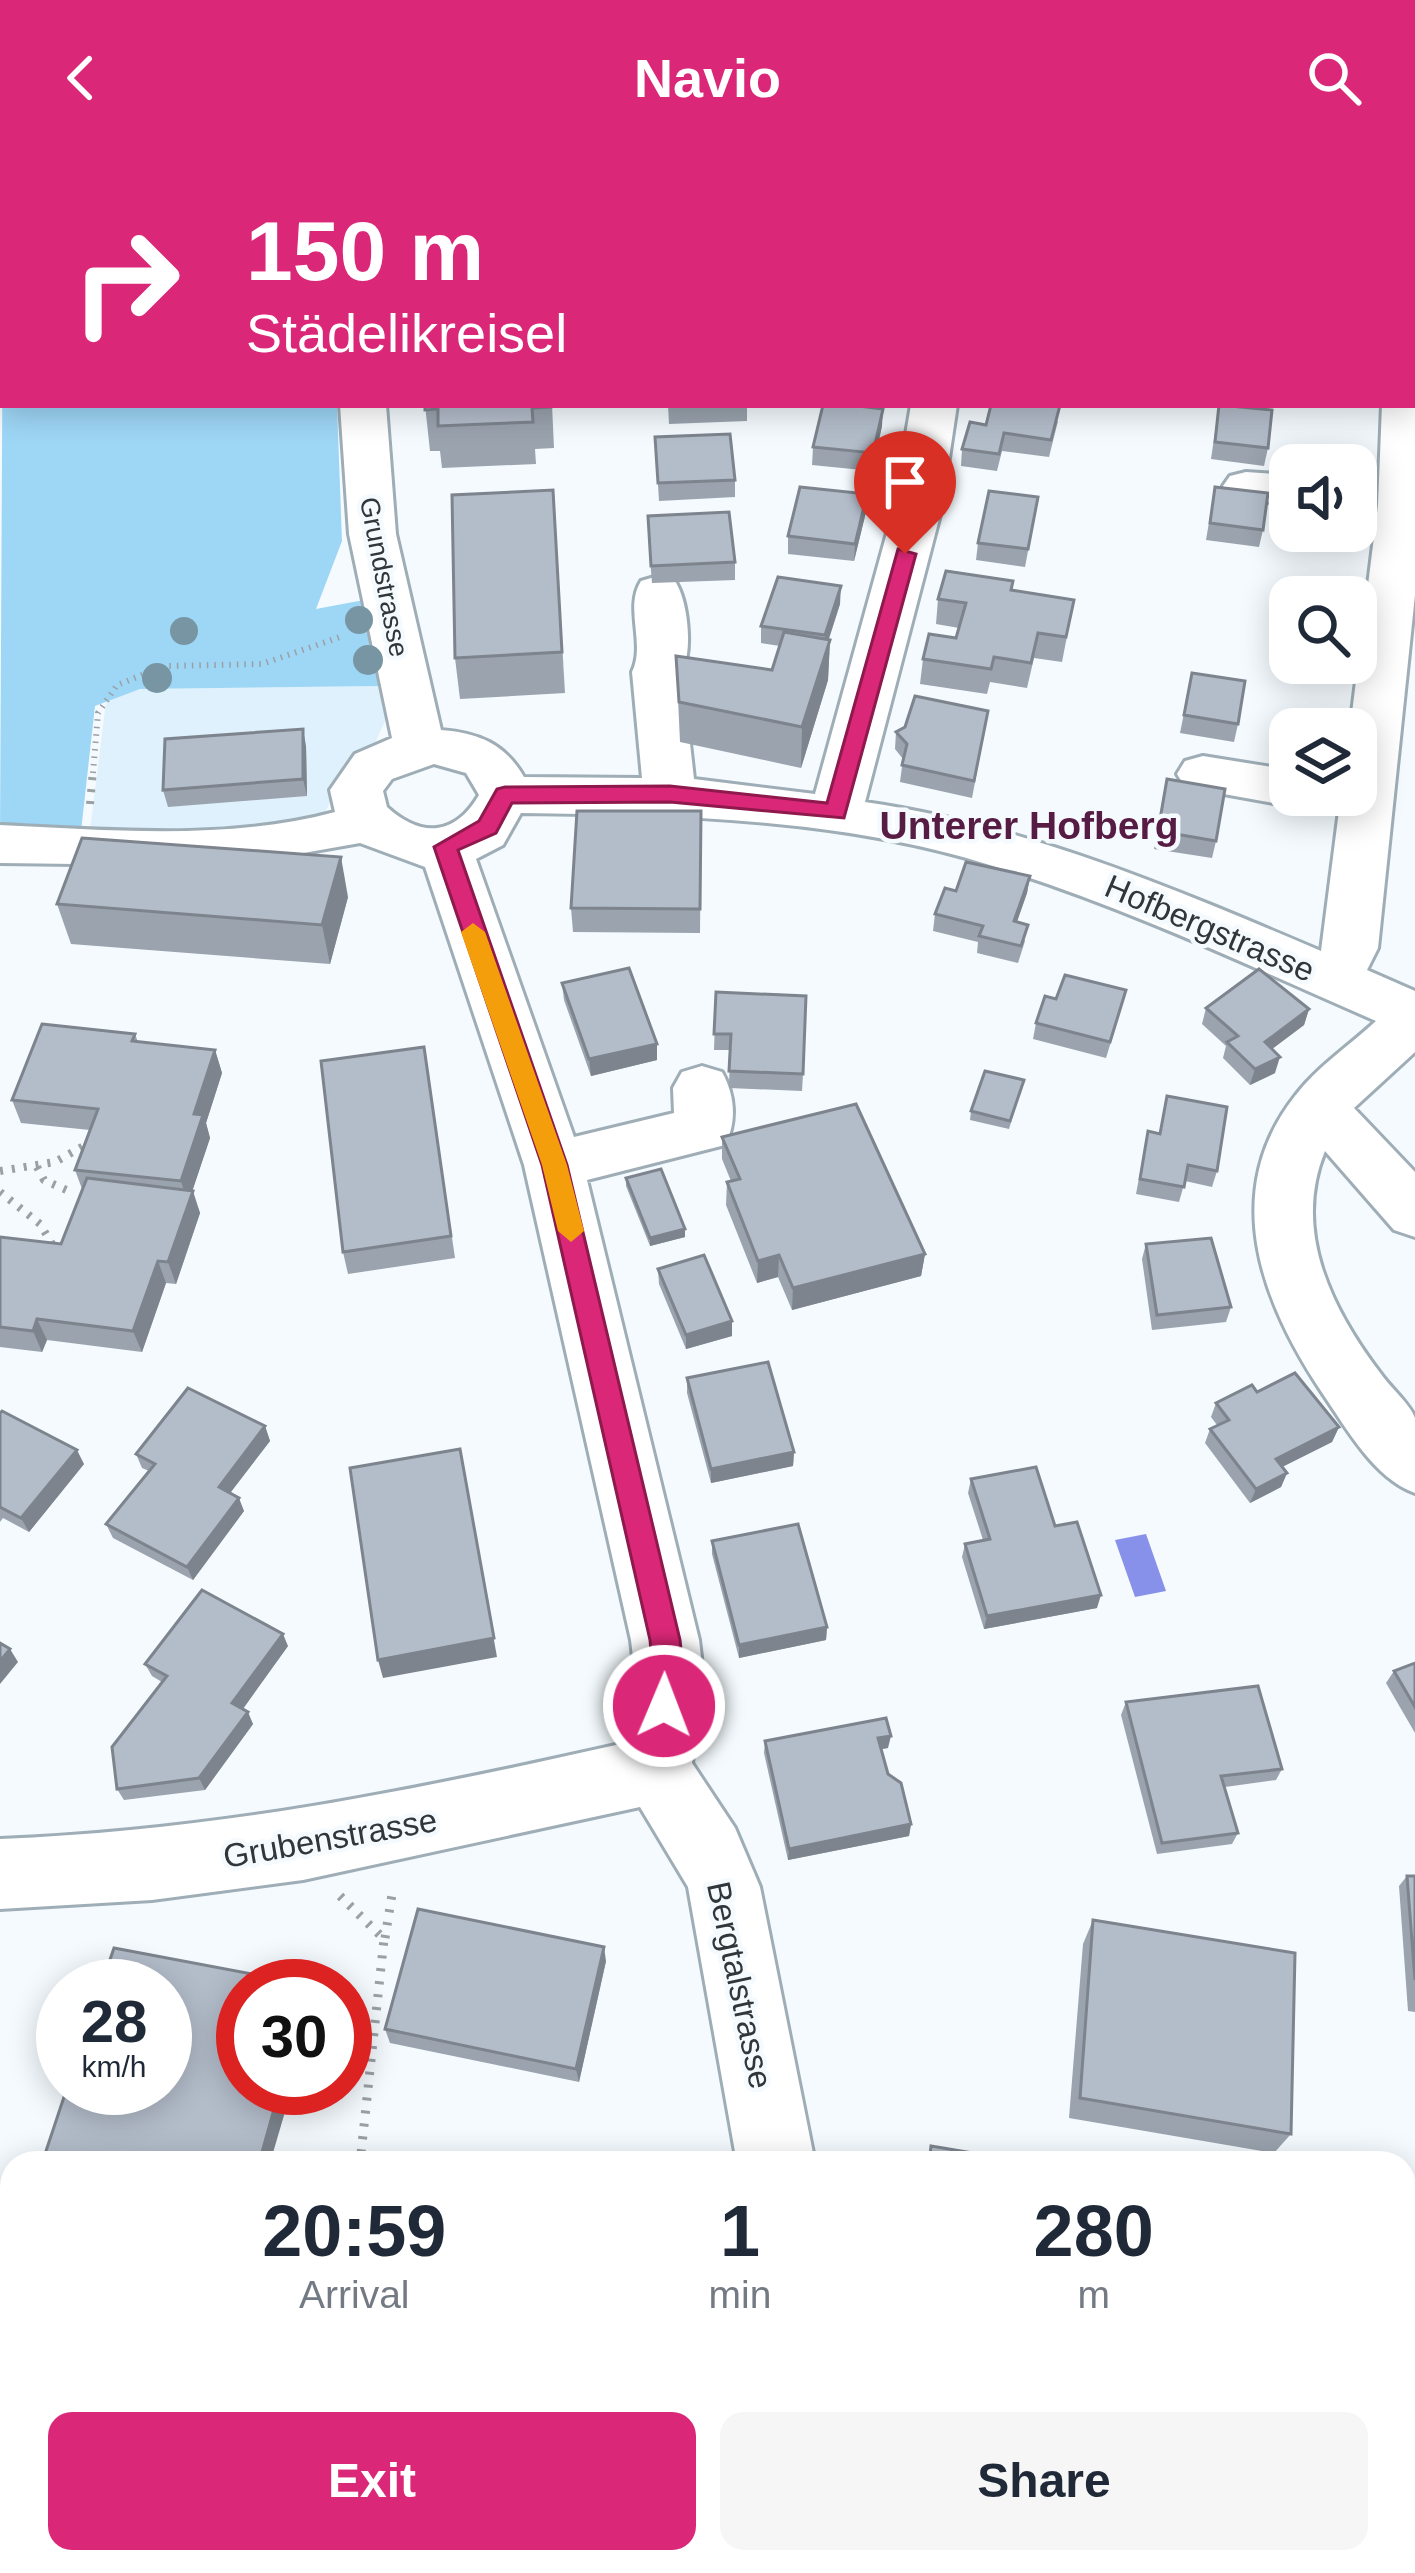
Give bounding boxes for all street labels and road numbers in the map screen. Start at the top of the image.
street label: Grundstrasse [354,495,414,659]
street label: Hofbergstrasse [1100,867,1320,989]
street label: Grubenstrasse [220,1801,440,1875]
street label: Bergtalstrasse [700,1878,780,2092]

